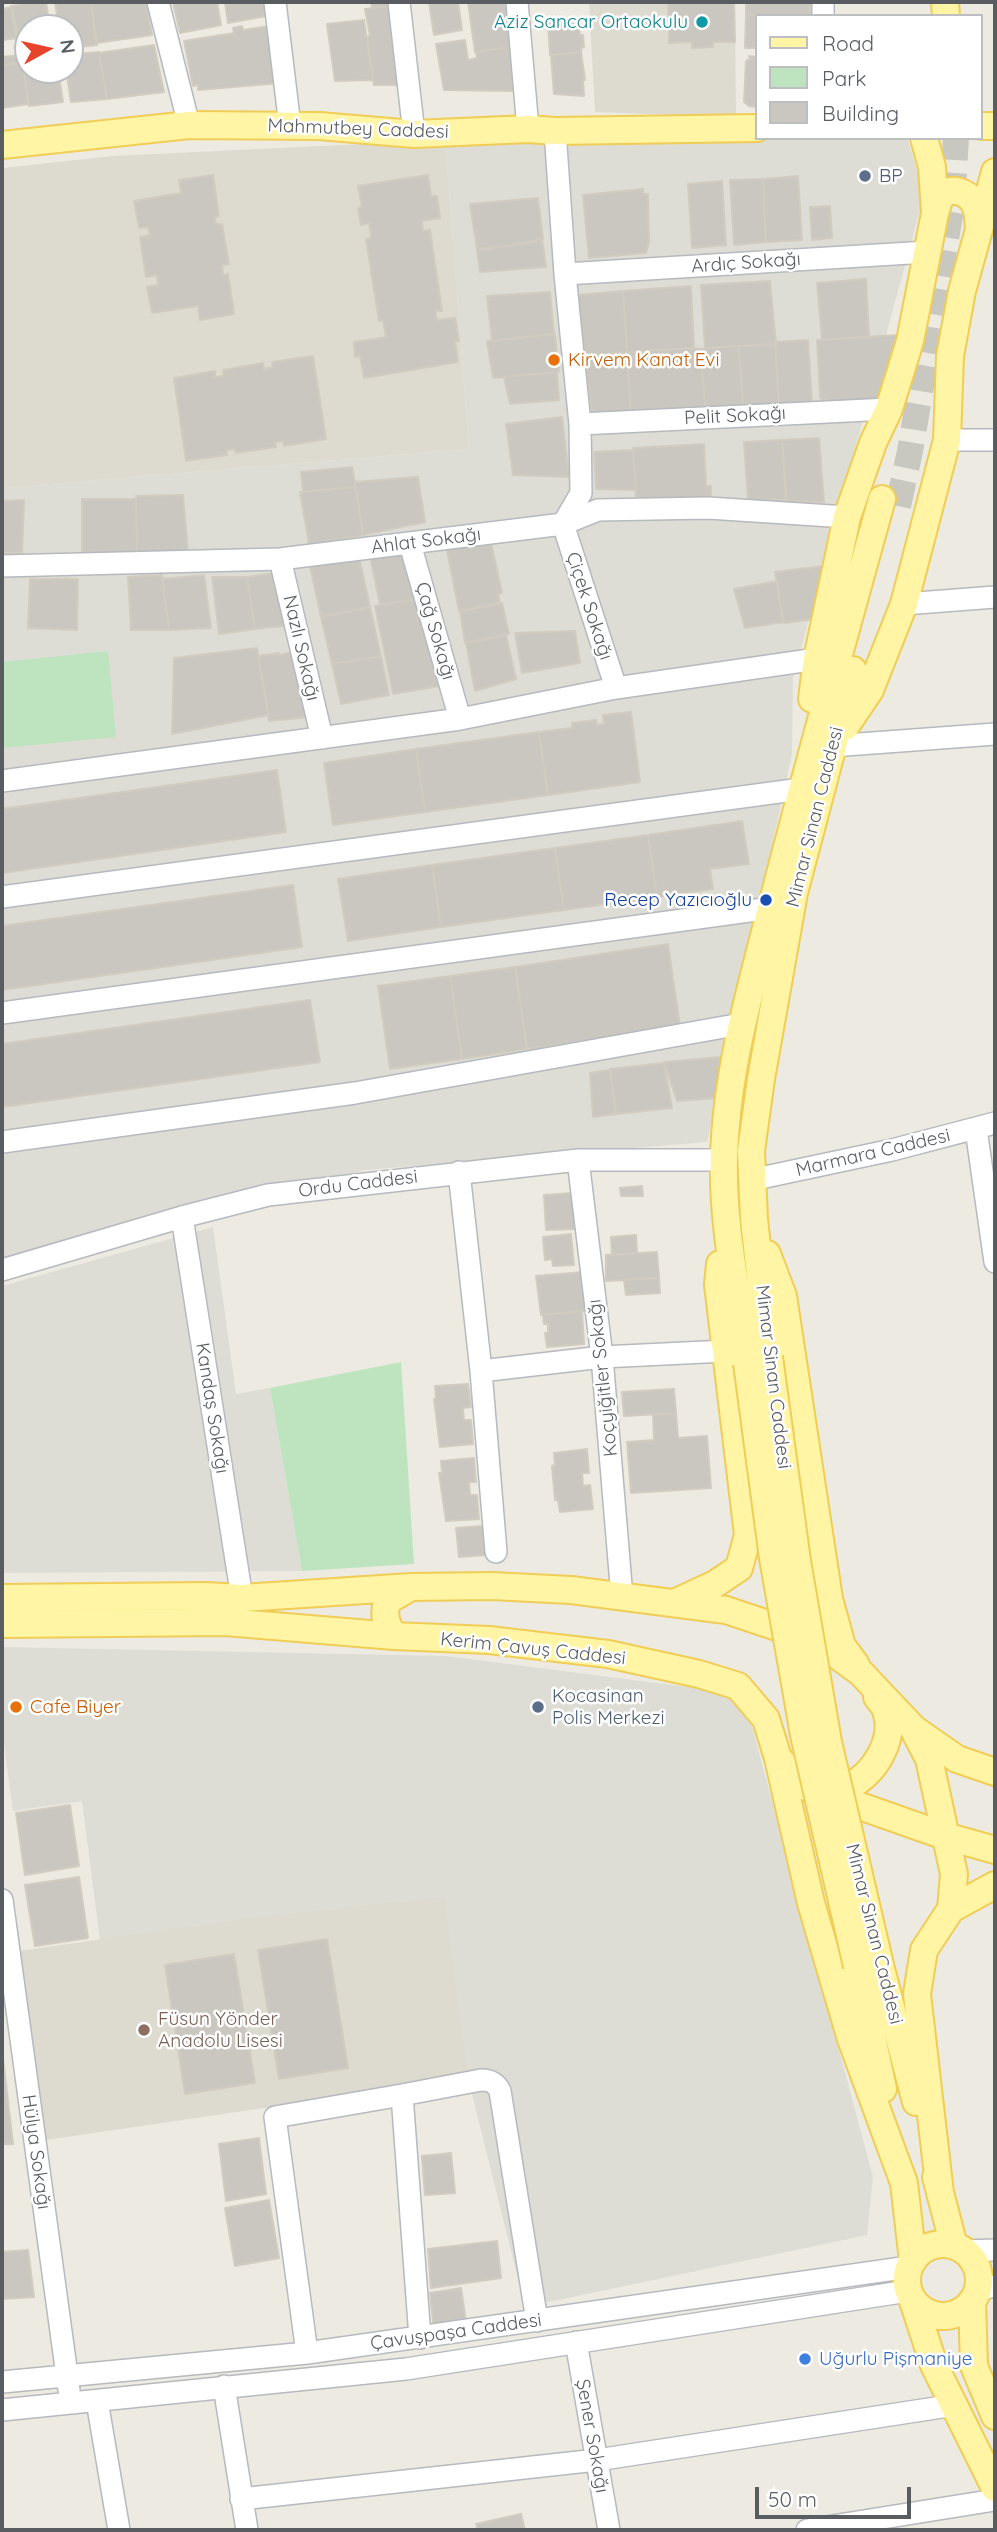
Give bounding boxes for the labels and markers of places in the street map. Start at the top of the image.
place label: Aziz Sancar Ortaokulu [494,11,688,33]
marker: Aziz Sancar Ortaokulu [694,14,710,30]
place label: BP [879,165,903,187]
marker: BP [857,168,873,184]
place label: Kirvem Kanat Evi [568,349,719,371]
marker: Kirvem Kanat Evi [546,352,562,368]
place label: Recep Yazıcıoğlu [604,889,752,911]
marker: Recep Yazıcıoğlu [758,892,774,908]
place label: Kocasinan Polis Merkezi [552,1685,665,1729]
place label: Cafe Biyer [30,1696,121,1718]
marker: Cafe Biyer [8,1699,24,1715]
marker: Kocasinan Polis Merkezi [530,1699,546,1715]
place label: Füsun Yönder Anadolu Lisesi [158,2008,283,2052]
marker: Füsun Yönder Anadolu Lisesi [136,2022,152,2038]
place label: Uğurlu Pişmaniye [819,2348,972,2370]
marker: Uğurlu Pişmaniye [797,2351,813,2367]

